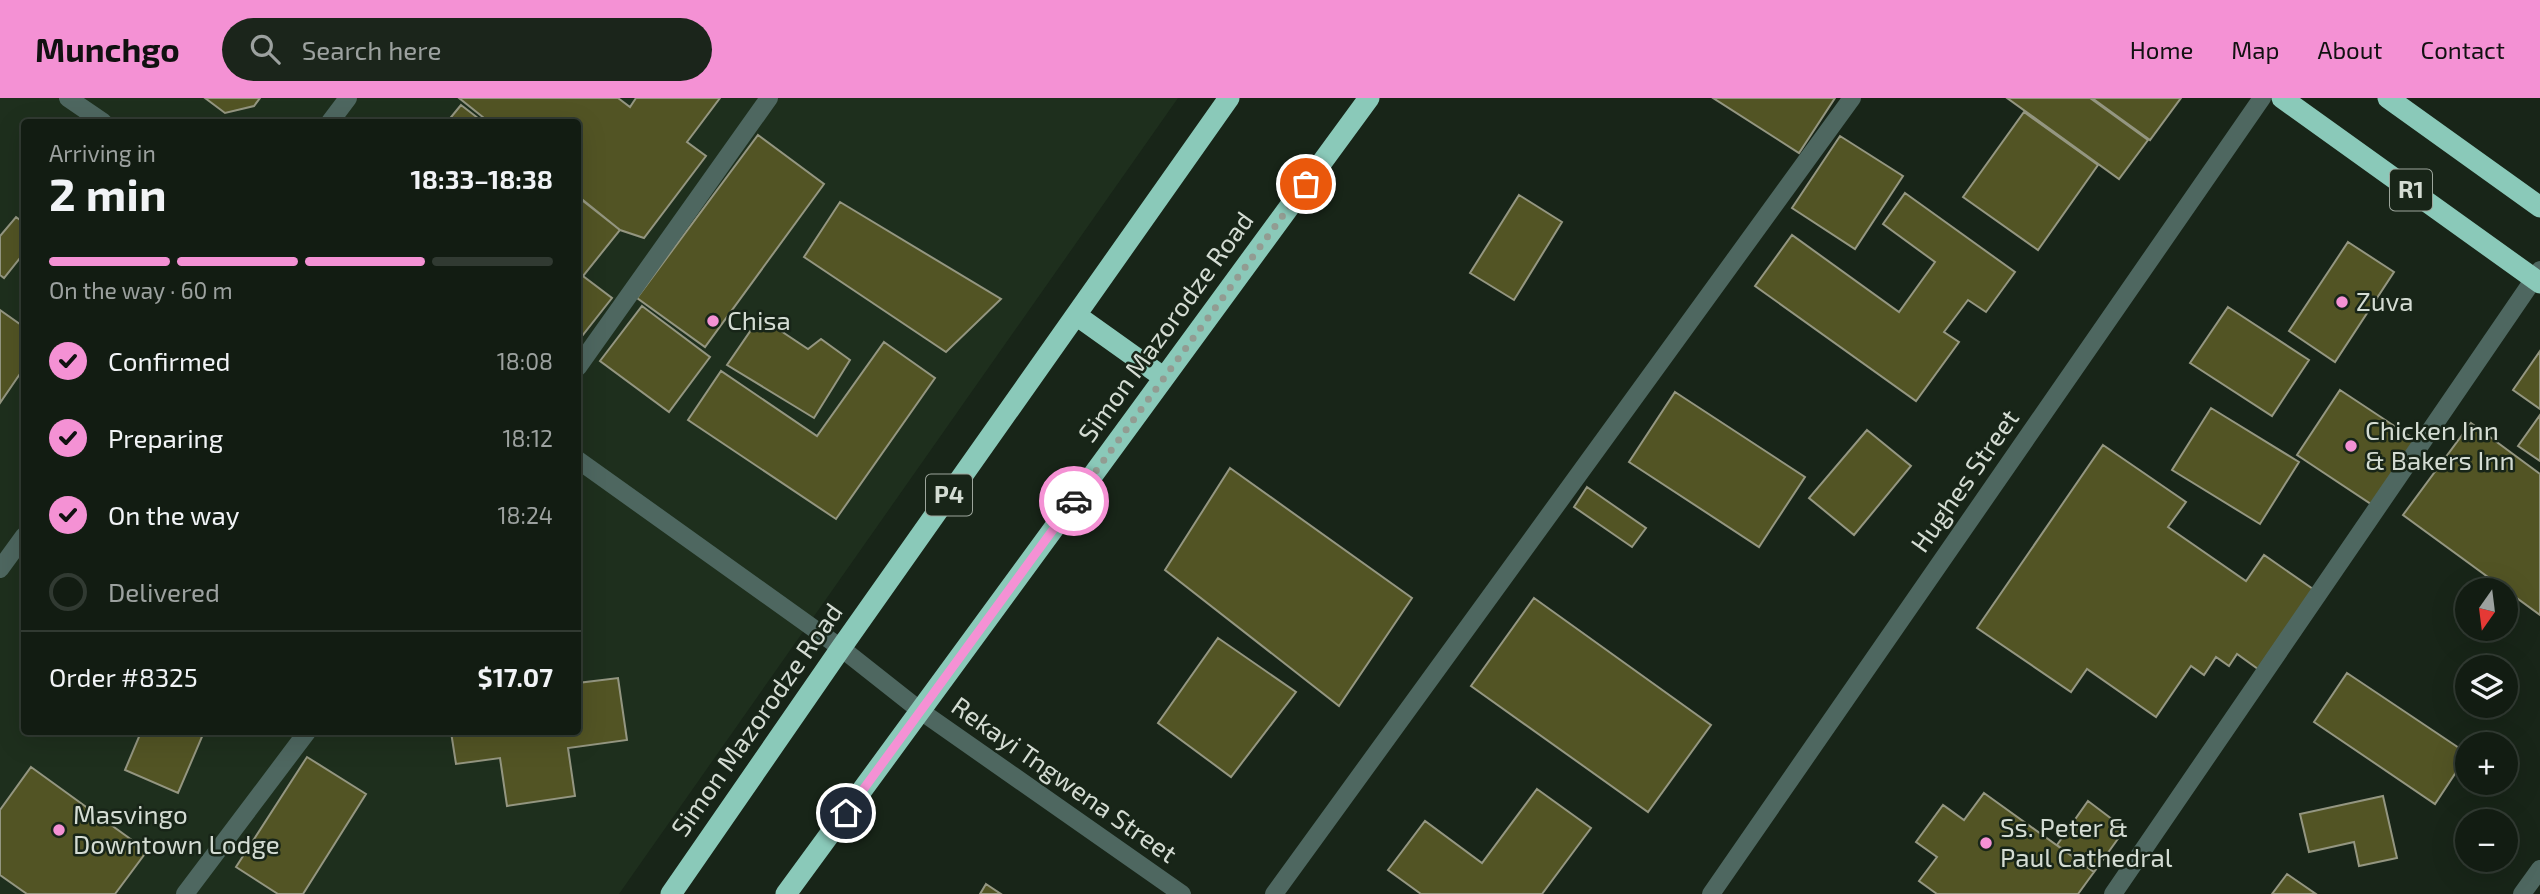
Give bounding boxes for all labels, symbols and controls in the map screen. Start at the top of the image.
search box [222,18,712,81]
text: Munchgo [35,29,180,69]
icon: search [246,30,284,68]
text: Search here [302,34,441,65]
text: Home [2130,35,2193,64]
text: Map [2231,35,2279,64]
text: About [2317,35,2383,64]
text: Contact [2421,35,2505,64]
text: Arriving in [49,139,156,167]
pin [1276,154,1336,214]
text: 18:33–18:38 [411,163,553,194]
text: 2 min [49,165,167,220]
icon: bag [1287,165,1325,203]
road number: R1 [2390,170,2432,210]
street label: Simon Mazorodze Road [1071,205,1259,447]
text: On the way · 60 m [49,276,233,304]
place label: Zuva [2356,285,2413,316]
marker: Zuva [2334,294,2350,310]
place label: Chisa [727,304,791,335]
marker: Chisa [705,313,721,329]
icon: check [49,342,87,380]
text: Confirmed [108,345,231,376]
text: 18:08 [497,347,553,375]
street label: Hughes Street [1903,403,2024,557]
place label: Chicken Inn & Bakers Inn [2365,414,2515,475]
icon: check [49,419,87,457]
text: Preparing [108,422,223,453]
text: 18:12 [502,424,553,452]
marker: Chicken Inn & Bakers Inn [2343,438,2359,454]
courier [1039,466,1109,536]
road number: P4 [926,474,972,516]
icon: car [1055,482,1093,520]
icon: check [49,496,87,534]
text: On the way [108,499,239,530]
text: 18:24 [497,501,553,529]
text: Delivered [108,576,220,607]
north arrow [2455,578,2518,640]
map controls [2455,578,2518,872]
street label: Simon Mazorodze Road [664,597,848,842]
button: layers [2455,655,2518,718]
text: Order #8325 [49,661,198,692]
text: $17.07 [478,661,553,692]
street label: Rekayi Tngwena Street [946,689,1184,868]
button: + [2455,732,2518,795]
pin [816,783,876,843]
icon: home [827,794,865,832]
place label: Masvingo Downtown Lodge [73,798,280,859]
button: − [2455,809,2518,872]
place label: Ss. Peter & Paul Cathedral [2000,811,2173,872]
marker: Masvingo Downtown Lodge [51,822,67,838]
marker: Ss. Peter & Paul Cathedral [1978,835,1994,851]

